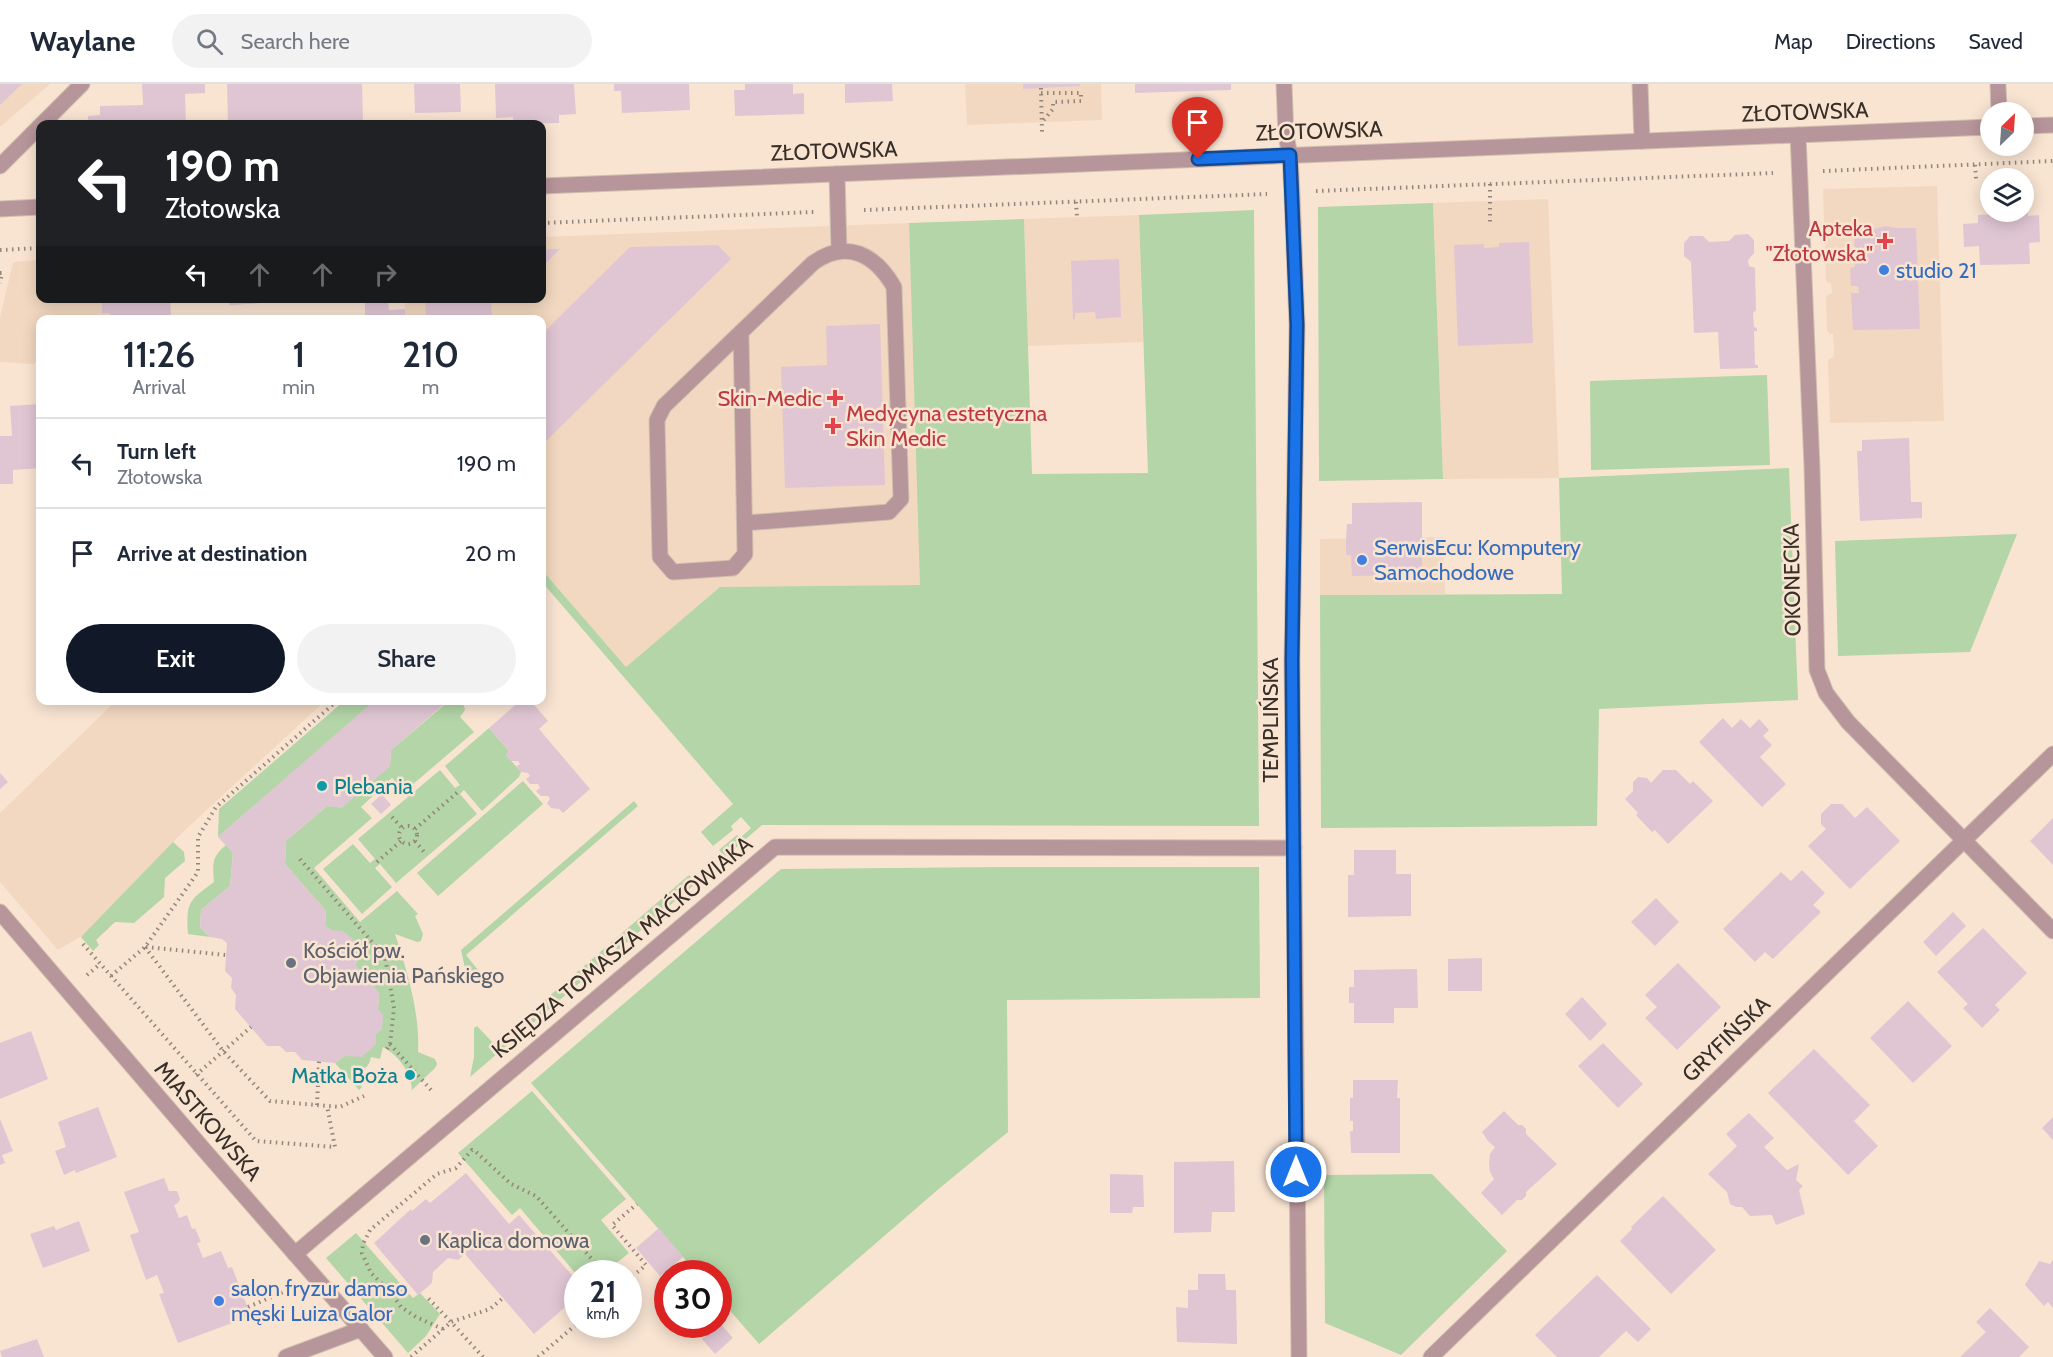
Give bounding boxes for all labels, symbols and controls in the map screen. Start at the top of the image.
search box [172,14,592,68]
text: Waylane [30,24,136,58]
icon: search [193,25,226,58]
text: Search here [241,28,350,55]
text: Map [1774,29,1813,54]
text: Directions [1846,29,1935,54]
text: Saved [1968,29,2023,54]
street label: ZŁOTOWSKA [1741,96,1869,128]
pin [1172,97,1223,159]
north arrow [1980,102,2034,156]
map controls [1980,102,2034,222]
icon: arrive [1181,106,1214,139]
street label: ZŁOTOWSKA [1255,115,1383,147]
street label: ZŁOTOWSKA [770,135,898,167]
text: 190 m [165,140,280,192]
icon: left [66,144,144,222]
button: layers [1980,168,2034,222]
text: Złotowska [165,192,280,225]
place label: Apteka "Złotowska" [1765,215,1873,267]
marker: Apteka "Złotowska" [1878,234,1892,248]
place label: studio 21 [1896,257,1977,284]
icon: left [180,258,213,291]
icon: ahead [243,258,276,291]
icon: ahead [306,258,339,291]
icon: right [369,258,402,291]
marker: studio 21 [1877,263,1891,277]
text: 11:26 [123,332,195,376]
text: 1 [292,332,305,376]
text: 210 [402,332,459,376]
text: Arrival [133,375,186,399]
text: min [282,375,315,399]
text: m [422,375,439,399]
place label: Skin-Medic [717,385,822,412]
marker: Skin-Medic [826,389,844,407]
place label: Medycyna estetyczna Skin Medic [846,400,1048,452]
marker: Medycyna estetyczna Skin Medic [824,417,842,435]
text: Turn left [117,438,196,465]
icon: left [66,447,99,480]
text: 190 m [457,450,516,477]
text: Złotowska [117,465,202,489]
street label: OKONECKA [1778,523,1806,637]
place label: SerwisEcu: Komputery Samochodowe [1374,534,1581,586]
icon: arrive [66,537,99,570]
text: Arrive at destination [117,540,307,567]
text: 20 m [465,540,516,567]
marker: SerwisEcu: Komputery Samochodowe [1355,553,1369,567]
button: Exit [66,624,285,693]
button: Share [297,624,516,693]
street label: TEMPLIŃSKA [1257,657,1284,783]
place label: Plebania [334,773,414,800]
marker: Plebania [315,779,329,793]
street label: KSIĘDZA TOMASZA MAĆKOWIAKA [486,830,758,1064]
place label: Kościół pw. Objawienia Pańskiego [303,937,504,989]
marker: Kościół pw. Objawienia Pańskiego [284,956,298,970]
street label: GRYFIŃSKA [1676,990,1776,1088]
street label: MIASTKOWSKA [149,1056,268,1187]
place label: Matka Boża [291,1062,398,1089]
marker: Matka Boża [403,1068,417,1082]
position arrow [1264,1140,1328,1204]
place label: Kaplica domowa [437,1227,590,1254]
marker: Kaplica domowa [418,1233,432,1247]
speed limit sign: 30 [654,1260,732,1338]
text: 21 [590,1273,616,1310]
place label: salon fryzur damso męski Luiza Galor [231,1275,408,1327]
marker: salon fryzur damso męski Luiza Galor [212,1294,226,1308]
text: km/h [587,1305,619,1323]

